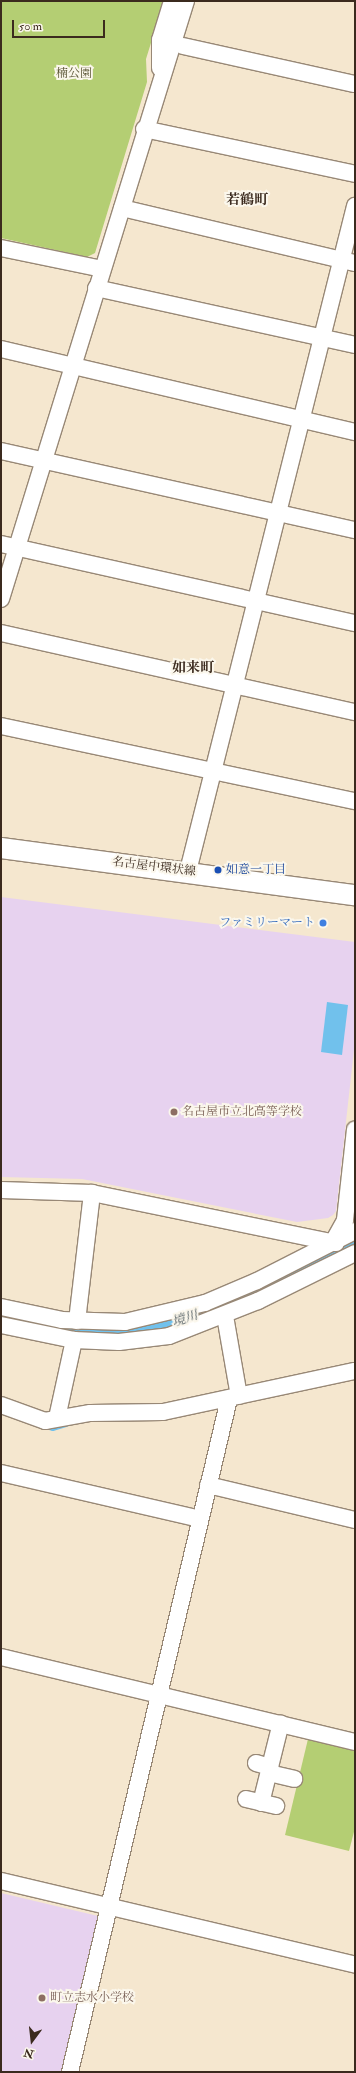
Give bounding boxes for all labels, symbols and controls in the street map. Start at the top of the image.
scale bar [14,12,107,38]
text: 50 m [19,19,42,34]
park label: 楠公園 [56,67,92,81]
district label: 若鶴町 [226,192,268,208]
district label: 如来町 [172,660,214,676]
street label: 名古屋中環状線 [111,855,197,879]
place label: 如意一丁目 [226,863,286,877]
marker: 如意一丁目 [213,865,223,875]
place label: ファミリーマート [219,916,315,930]
marker: ファミリーマート [318,918,328,928]
place label: 名古屋市立北高等学校 [182,1105,302,1119]
marker: 名古屋市立北高等学校 [169,1107,179,1117]
water label: 境川 [170,1308,200,1330]
place label: 町立志水小学校 [50,1991,134,2005]
marker: 町立志水小学校 [37,1993,47,2003]
north arrow [12,2021,52,2061]
text: N [22,2046,35,2061]

